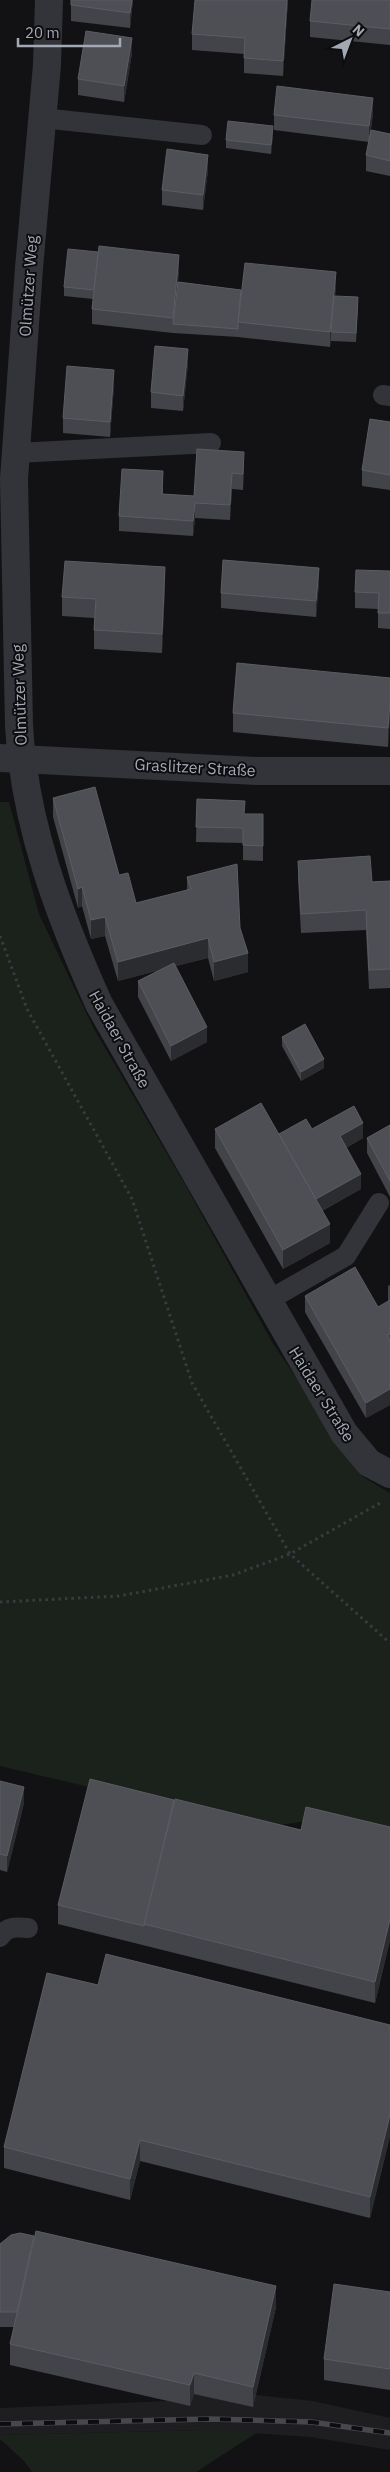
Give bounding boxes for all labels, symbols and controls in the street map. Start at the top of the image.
scale bar [18,15,120,47]
north arrow [325,15,375,65]
text: N [349,20,368,40]
text: 20 m [25,23,60,42]
street label: Olmützer Weg [14,234,42,337]
street label: Olmützer Weg [7,643,31,746]
street label: Graslitzer Straße [134,754,256,780]
street label: Haidaer Straße [85,987,155,1091]
street label: Haidaer Straße [285,1343,359,1445]

